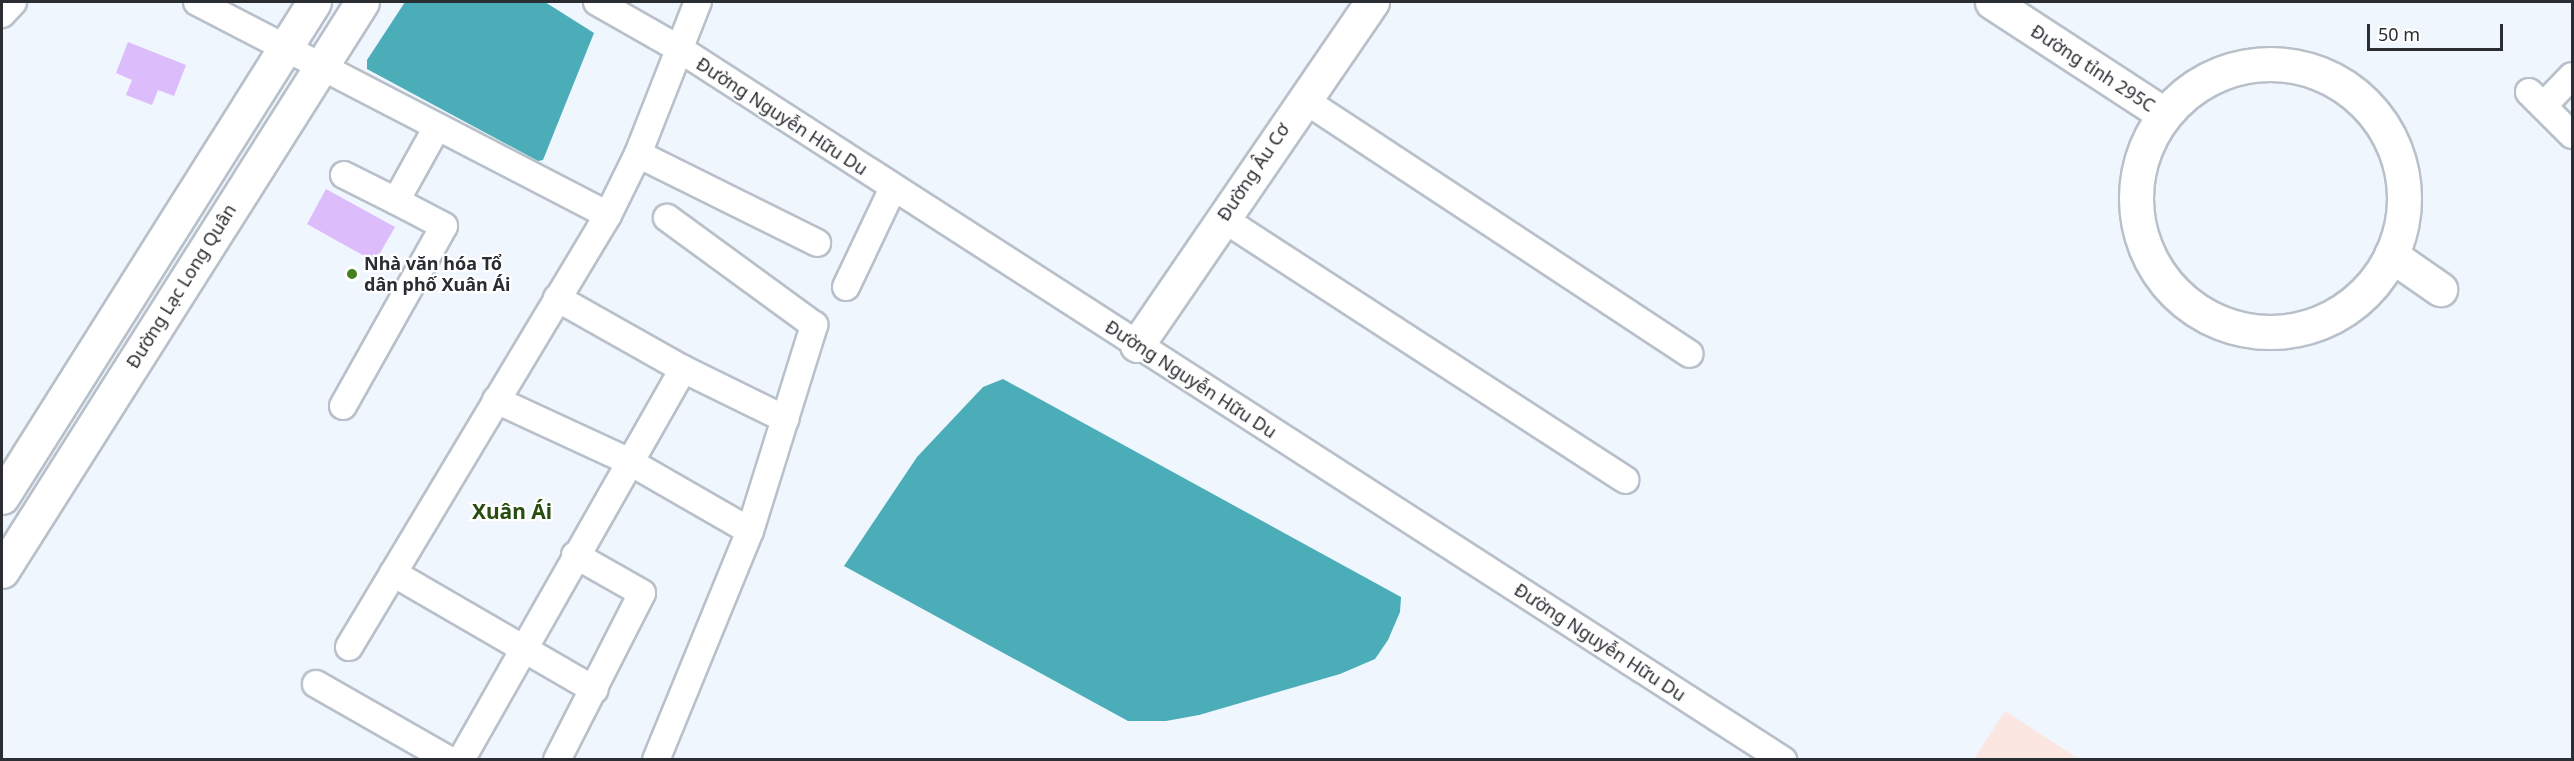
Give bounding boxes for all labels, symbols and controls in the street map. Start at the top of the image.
scale bar [2370,12,2506,50]
street label: Đường tỉnh 295C [2027,20,2159,116]
text: 50 m [2378,22,2420,46]
street label: Đường Nguyễn Hữu Du [692,53,872,179]
street label: Đường Âu Cơ [1212,119,1294,225]
street label: Đường Lạc Long Quân [122,200,240,372]
place label: Nhà văn hóa Tổ dân phố Xuân Ái [364,253,510,296]
marker: Nhà văn hóa Tổ dân phố Xuân Ái [345,267,359,281]
street label: Đường Nguyễn Hữu Du [1101,316,1281,442]
district label: Xuân Ái [472,498,552,524]
street label: Đường Nguyễn Hữu Du [1510,579,1690,705]

